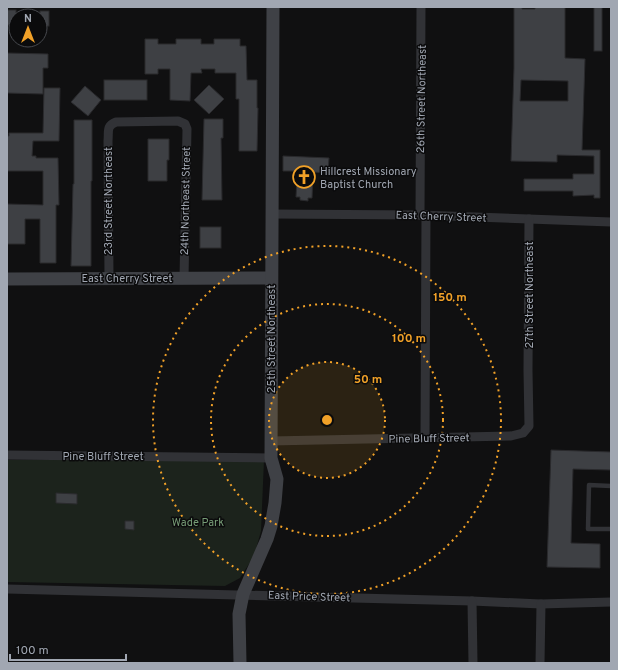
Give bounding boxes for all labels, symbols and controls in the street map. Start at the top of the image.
north arrow [8,8,48,48]
text: N [24,12,32,26]
street label: 26th Street Northeast [414,45,430,153]
street label: 23rd Street Northeast [102,147,116,255]
street label: 24th Northeast Street [178,147,194,255]
church icon: Hillcrest Missionary Baptist Church [291,164,317,190]
place label: Hillcrest Missionary Baptist Church [320,165,417,192]
street label: East Cherry Street [395,208,487,226]
street label: 27th Street Northeast [523,241,537,349]
street label: East Cherry Street [82,272,172,286]
street label: 25th Street Northeast [265,285,279,393]
text: 150 m [433,290,467,306]
text: 100 m [392,331,426,347]
text: 50 m [354,372,382,388]
centre of rings [320,413,334,427]
street label: Pine Bluff Street [388,431,470,447]
street label: Pine Bluff Street [62,450,144,464]
park label: Wade Park [172,516,224,530]
street label: East Price Street [268,589,350,605]
scale bar [10,636,126,662]
text: 100 m [16,643,49,659]

